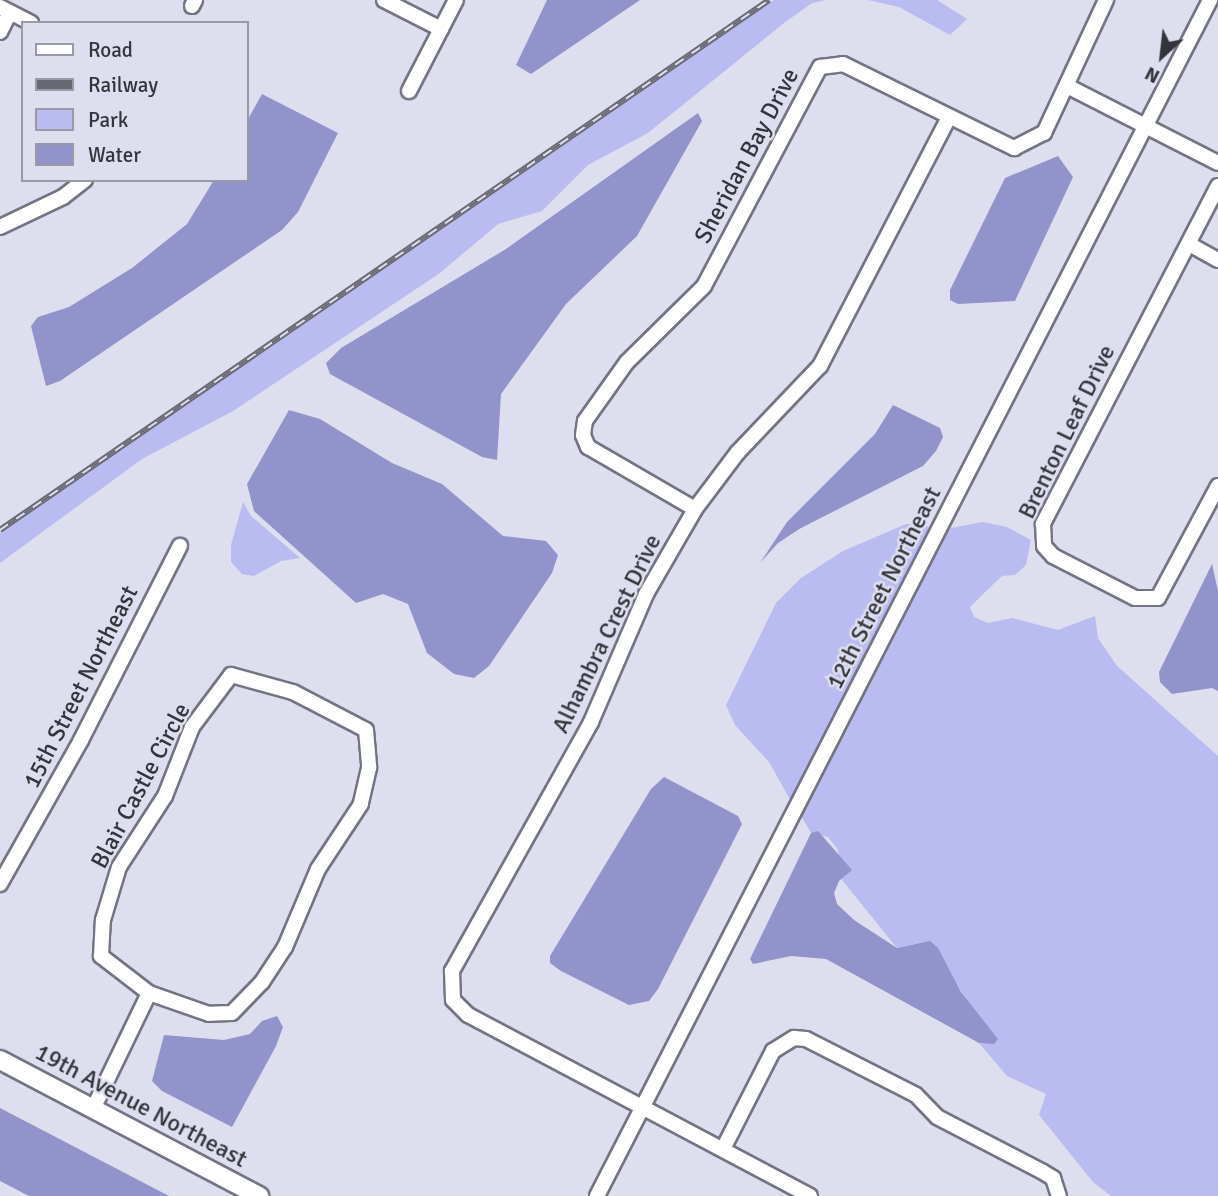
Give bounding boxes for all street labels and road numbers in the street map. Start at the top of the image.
street label: Sheridan Bay Drive [689,64,805,248]
street label: Brenton Leaf Drive [1012,340,1122,524]
street label: 12th Street Northeast [821,482,947,694]
street label: Alhambra Crest Drive [546,530,668,738]
street label: 15th Street Northeast [18,581,144,793]
street label: Blair Castle Circle [85,698,197,874]
street label: 19th Avenue Northeast [30,1038,252,1174]

